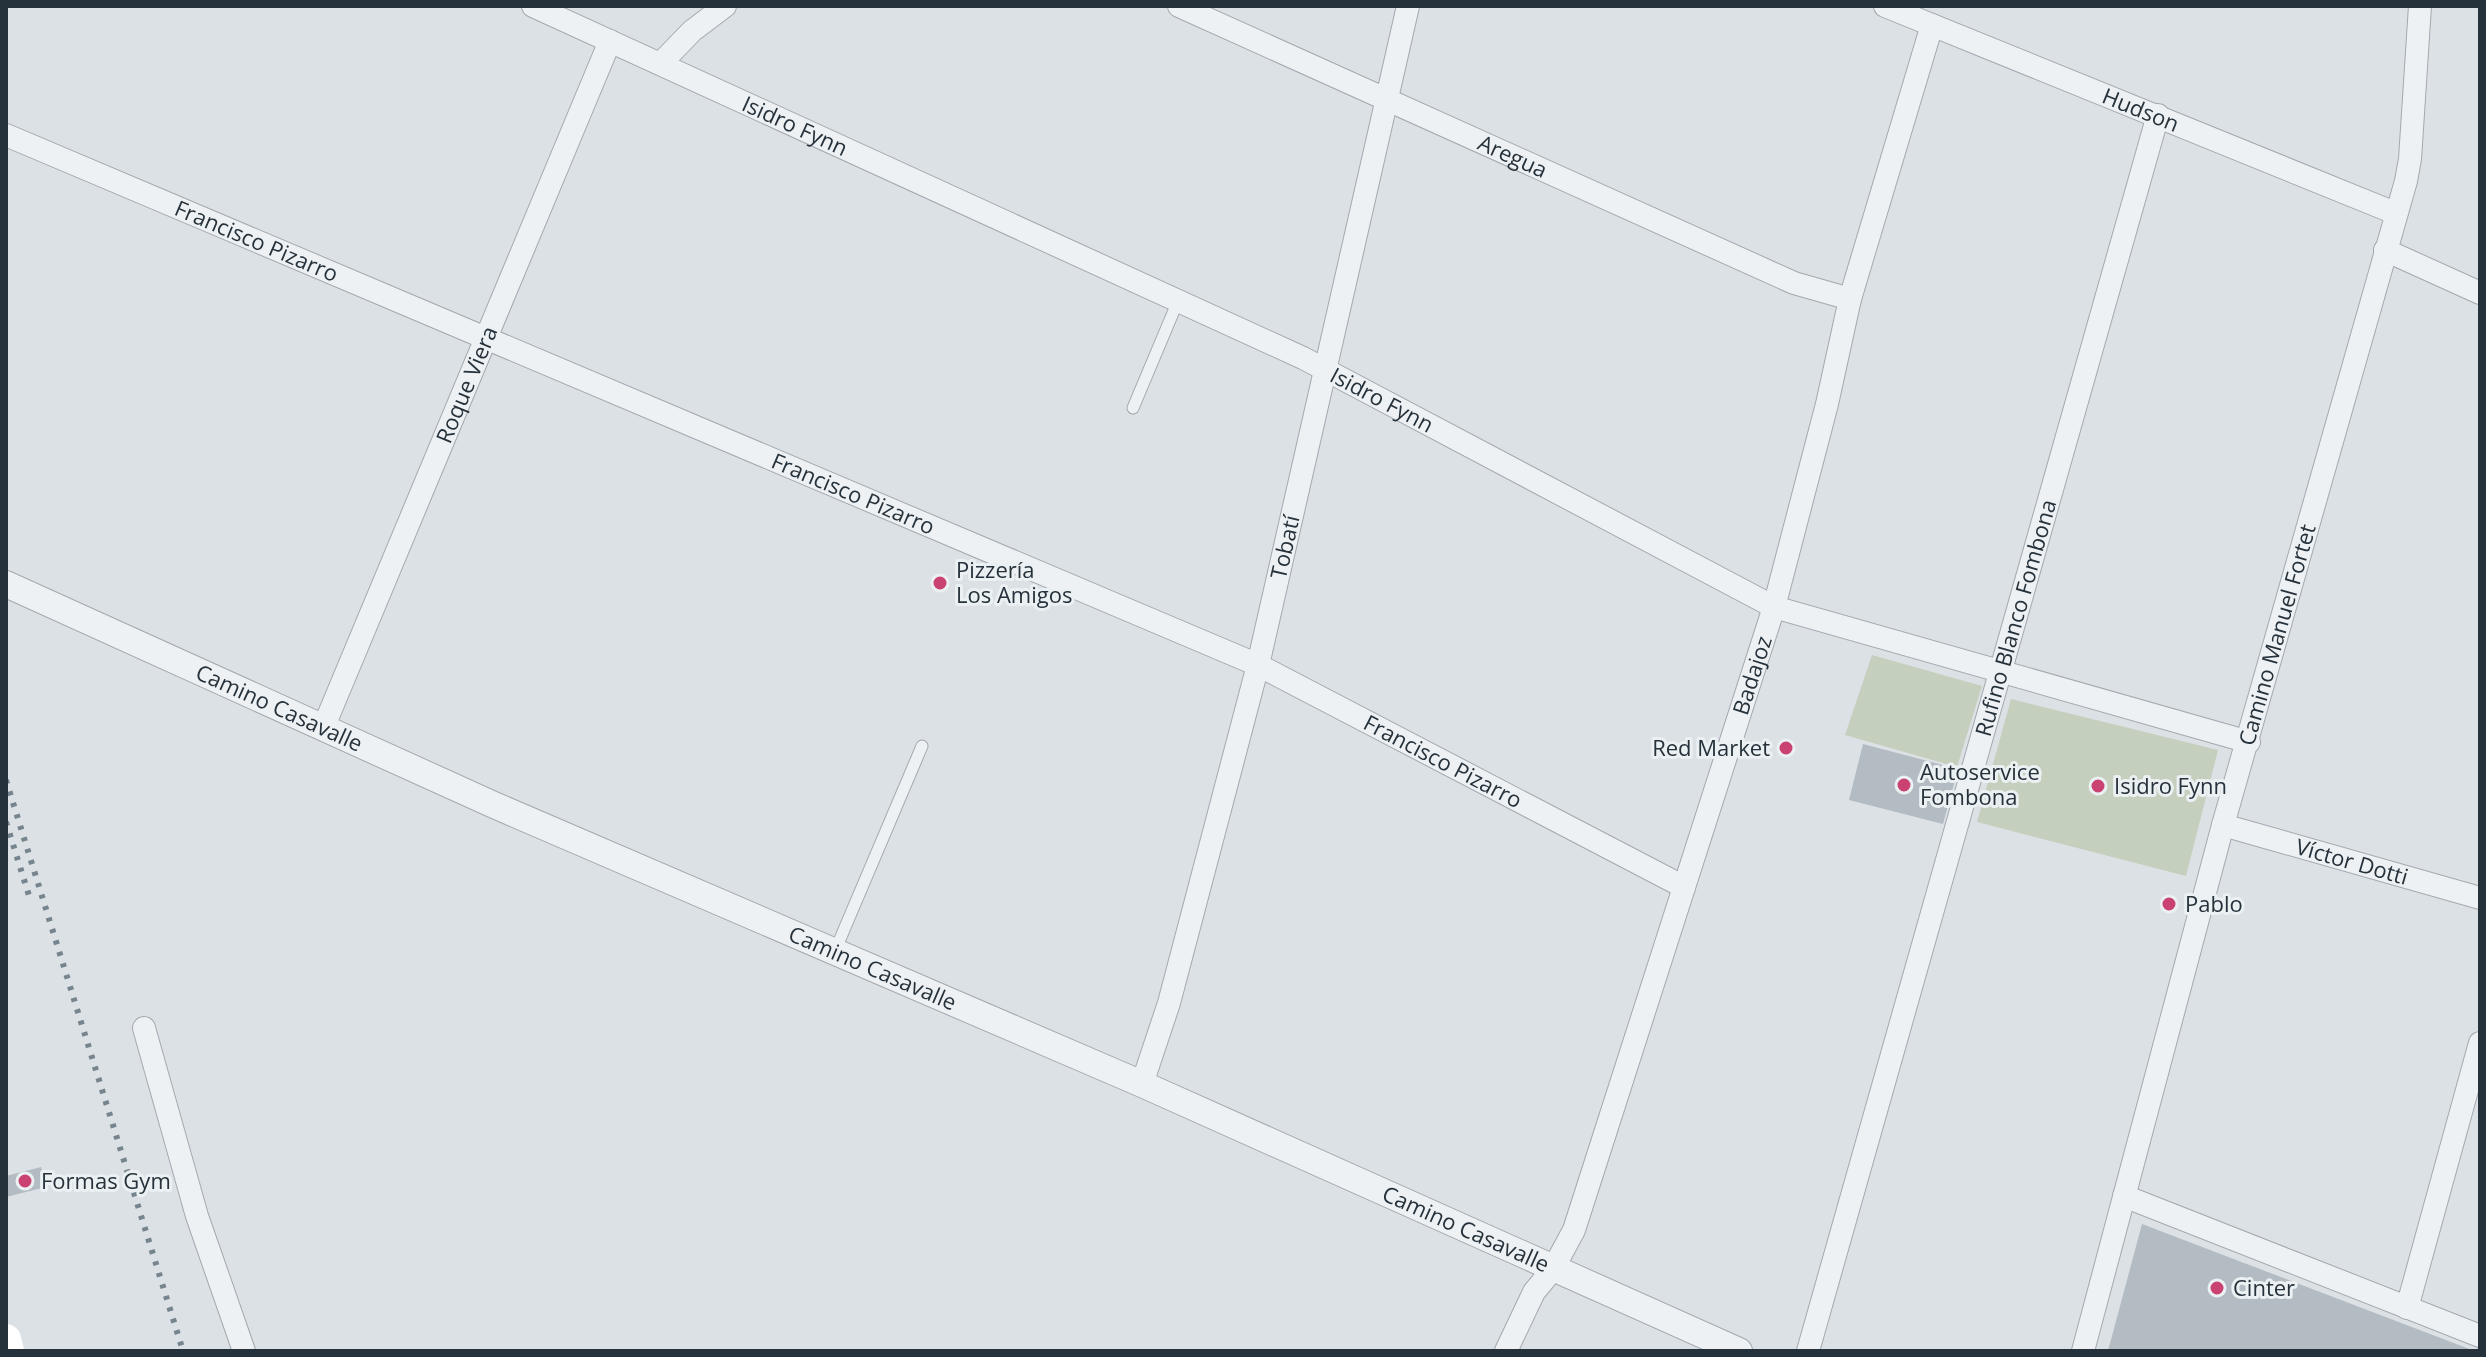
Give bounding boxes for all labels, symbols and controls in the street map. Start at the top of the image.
street label: Hudson [2098,80,2184,138]
street label: Isidro Fynn [738,88,853,162]
street label: Aregua [1474,127,1553,184]
street label: Francisco Pizarro [171,192,343,288]
street label: Roque Viera [428,321,503,447]
street label: Isidro Fynn [1325,359,1439,439]
street label: Francisco Pizarro [767,445,940,541]
street label: Rufino Blanco Fombona [1967,496,2062,739]
street label: Tobatí [1262,512,1306,581]
street label: Camino Manuel Fortet [2230,520,2322,749]
place label: Pizzería Los Amigos [956,554,1072,609]
marker: Pizzería Los Amigos [931,574,949,592]
street label: Badajoz [1724,632,1778,718]
street label: Camino Casavalle [192,656,368,758]
street label: Francisco Pizarro [1359,707,1528,814]
place label: Red Market [1652,732,1770,762]
marker: Red Market [1777,739,1795,757]
place label: Autoservice Fombona [1920,756,2040,811]
place label: Isidro Fynn [2114,770,2227,800]
marker: Autoservice Fombona [1895,776,1913,794]
marker: Isidro Fynn [2089,777,2107,795]
street label: Víctor Dotti [2293,830,2412,891]
place label: Pablo [2185,888,2243,918]
marker: Pablo [2160,895,2178,913]
street label: Camino Casavalle [784,918,962,1016]
place label: Formas Gym [41,1165,171,1195]
marker: Formas Gym [16,1172,34,1190]
street label: Camino Casavalle [1378,1177,1555,1278]
place label: Cinter [2233,1272,2295,1302]
marker: Cinter [2208,1279,2226,1297]

